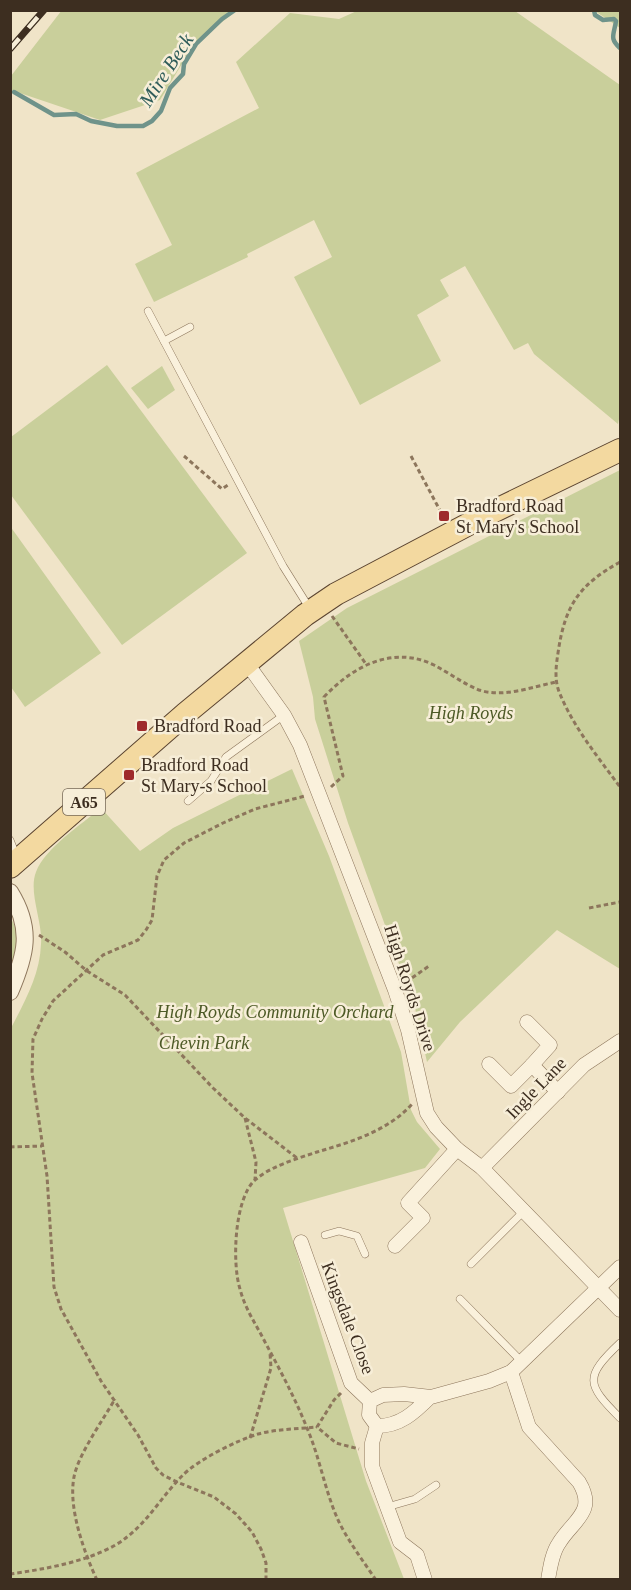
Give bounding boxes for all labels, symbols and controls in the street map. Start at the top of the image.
water label: Mire Beck [134,29,198,111]
place label: Bradford Road St Mary's School [456,496,579,537]
marker: Bradford Road St Mary's School [437,509,451,523]
park label: High Royds [428,703,513,723]
place label: Bradford Road [154,716,261,736]
marker: Bradford Road [135,719,149,733]
place label: Bradford Road St Mary-s School [141,755,267,796]
marker: Bradford Road St Mary-s School [122,768,136,782]
road number: A65 [63,789,105,815]
street label: High Royds Drive [380,922,440,1054]
park label: High Royds Community Orchard [155,1002,395,1022]
park label: Chevin Park [159,1033,250,1053]
street label: Ingle Lane [502,1053,570,1123]
street label: Kingsdale Close [317,1259,379,1377]

